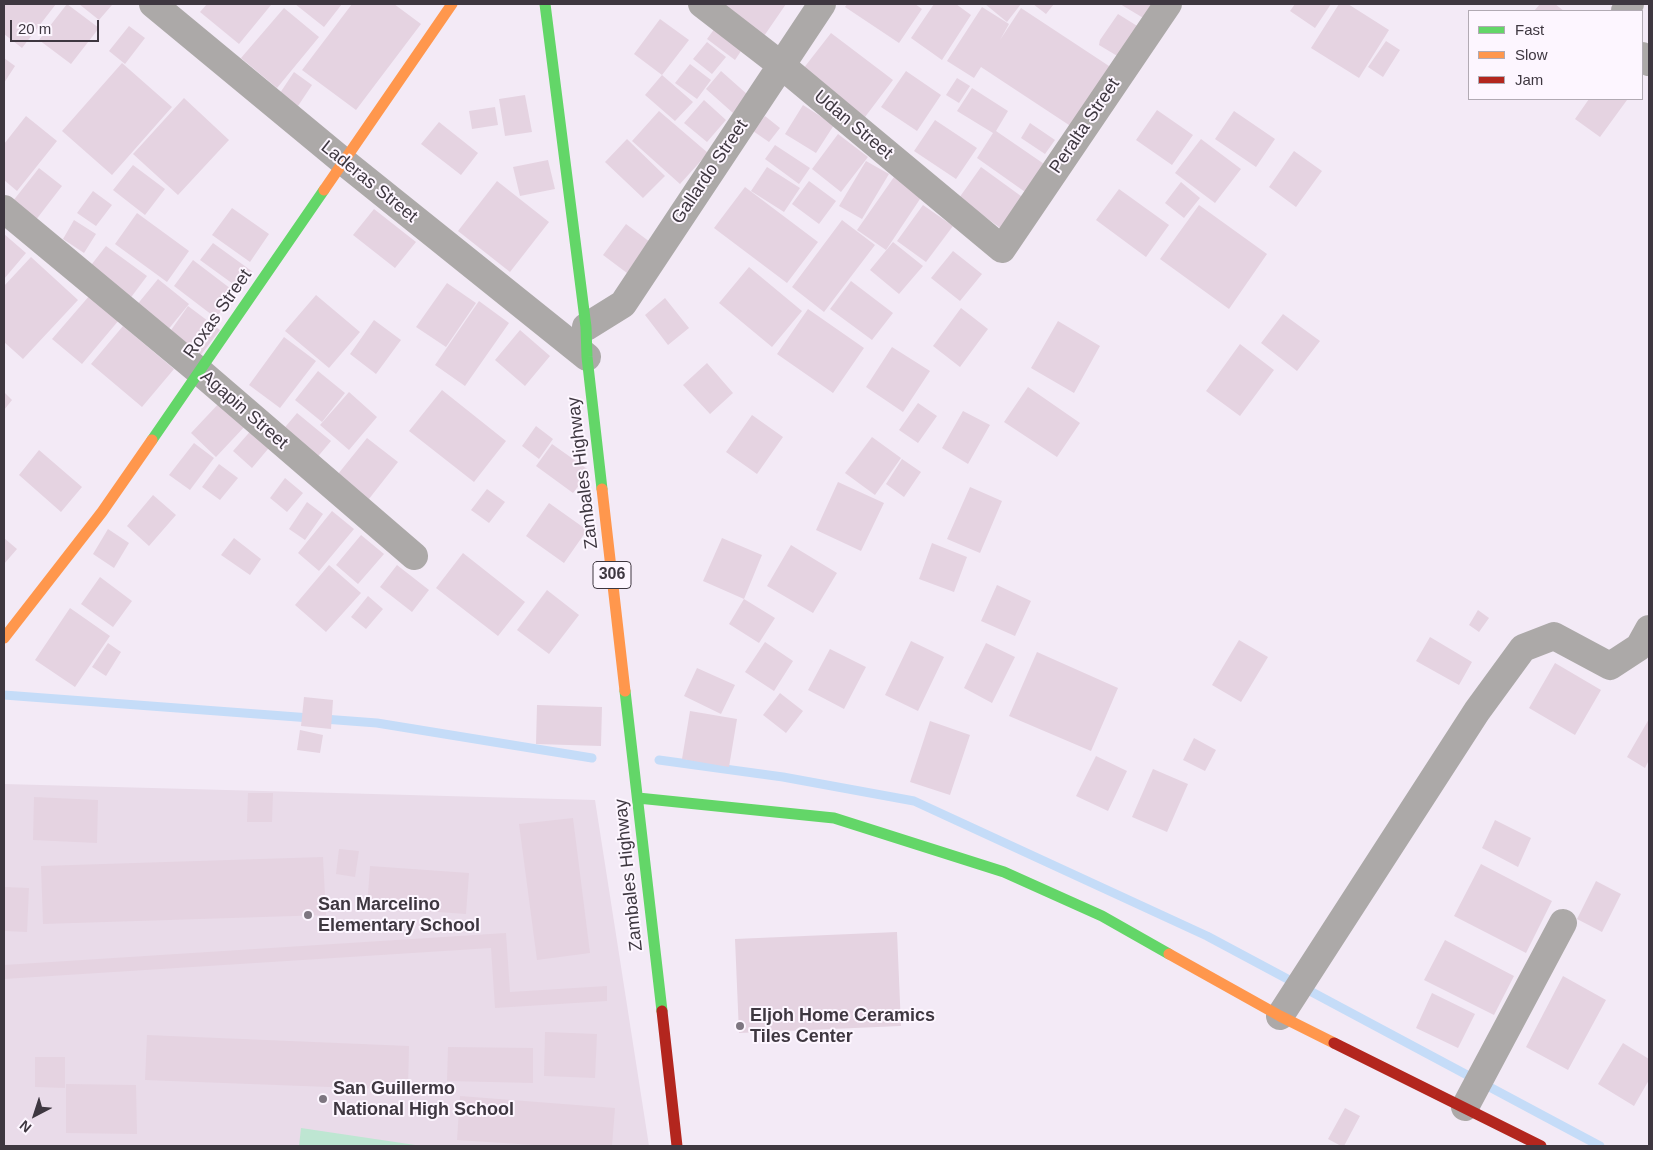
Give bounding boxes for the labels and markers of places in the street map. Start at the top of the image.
place label: San Marcelino Elementary School [318,894,480,936]
marker: San Marcelino Elementary School [302,909,314,921]
place label: Eljoh Home Ceramics Tiles Center [750,1005,935,1048]
marker: Eljoh Home Ceramics Tiles Center [734,1020,746,1032]
place label: San Guillermo National High School [333,1078,514,1120]
marker: San Guillermo National High School [317,1093,329,1105]

